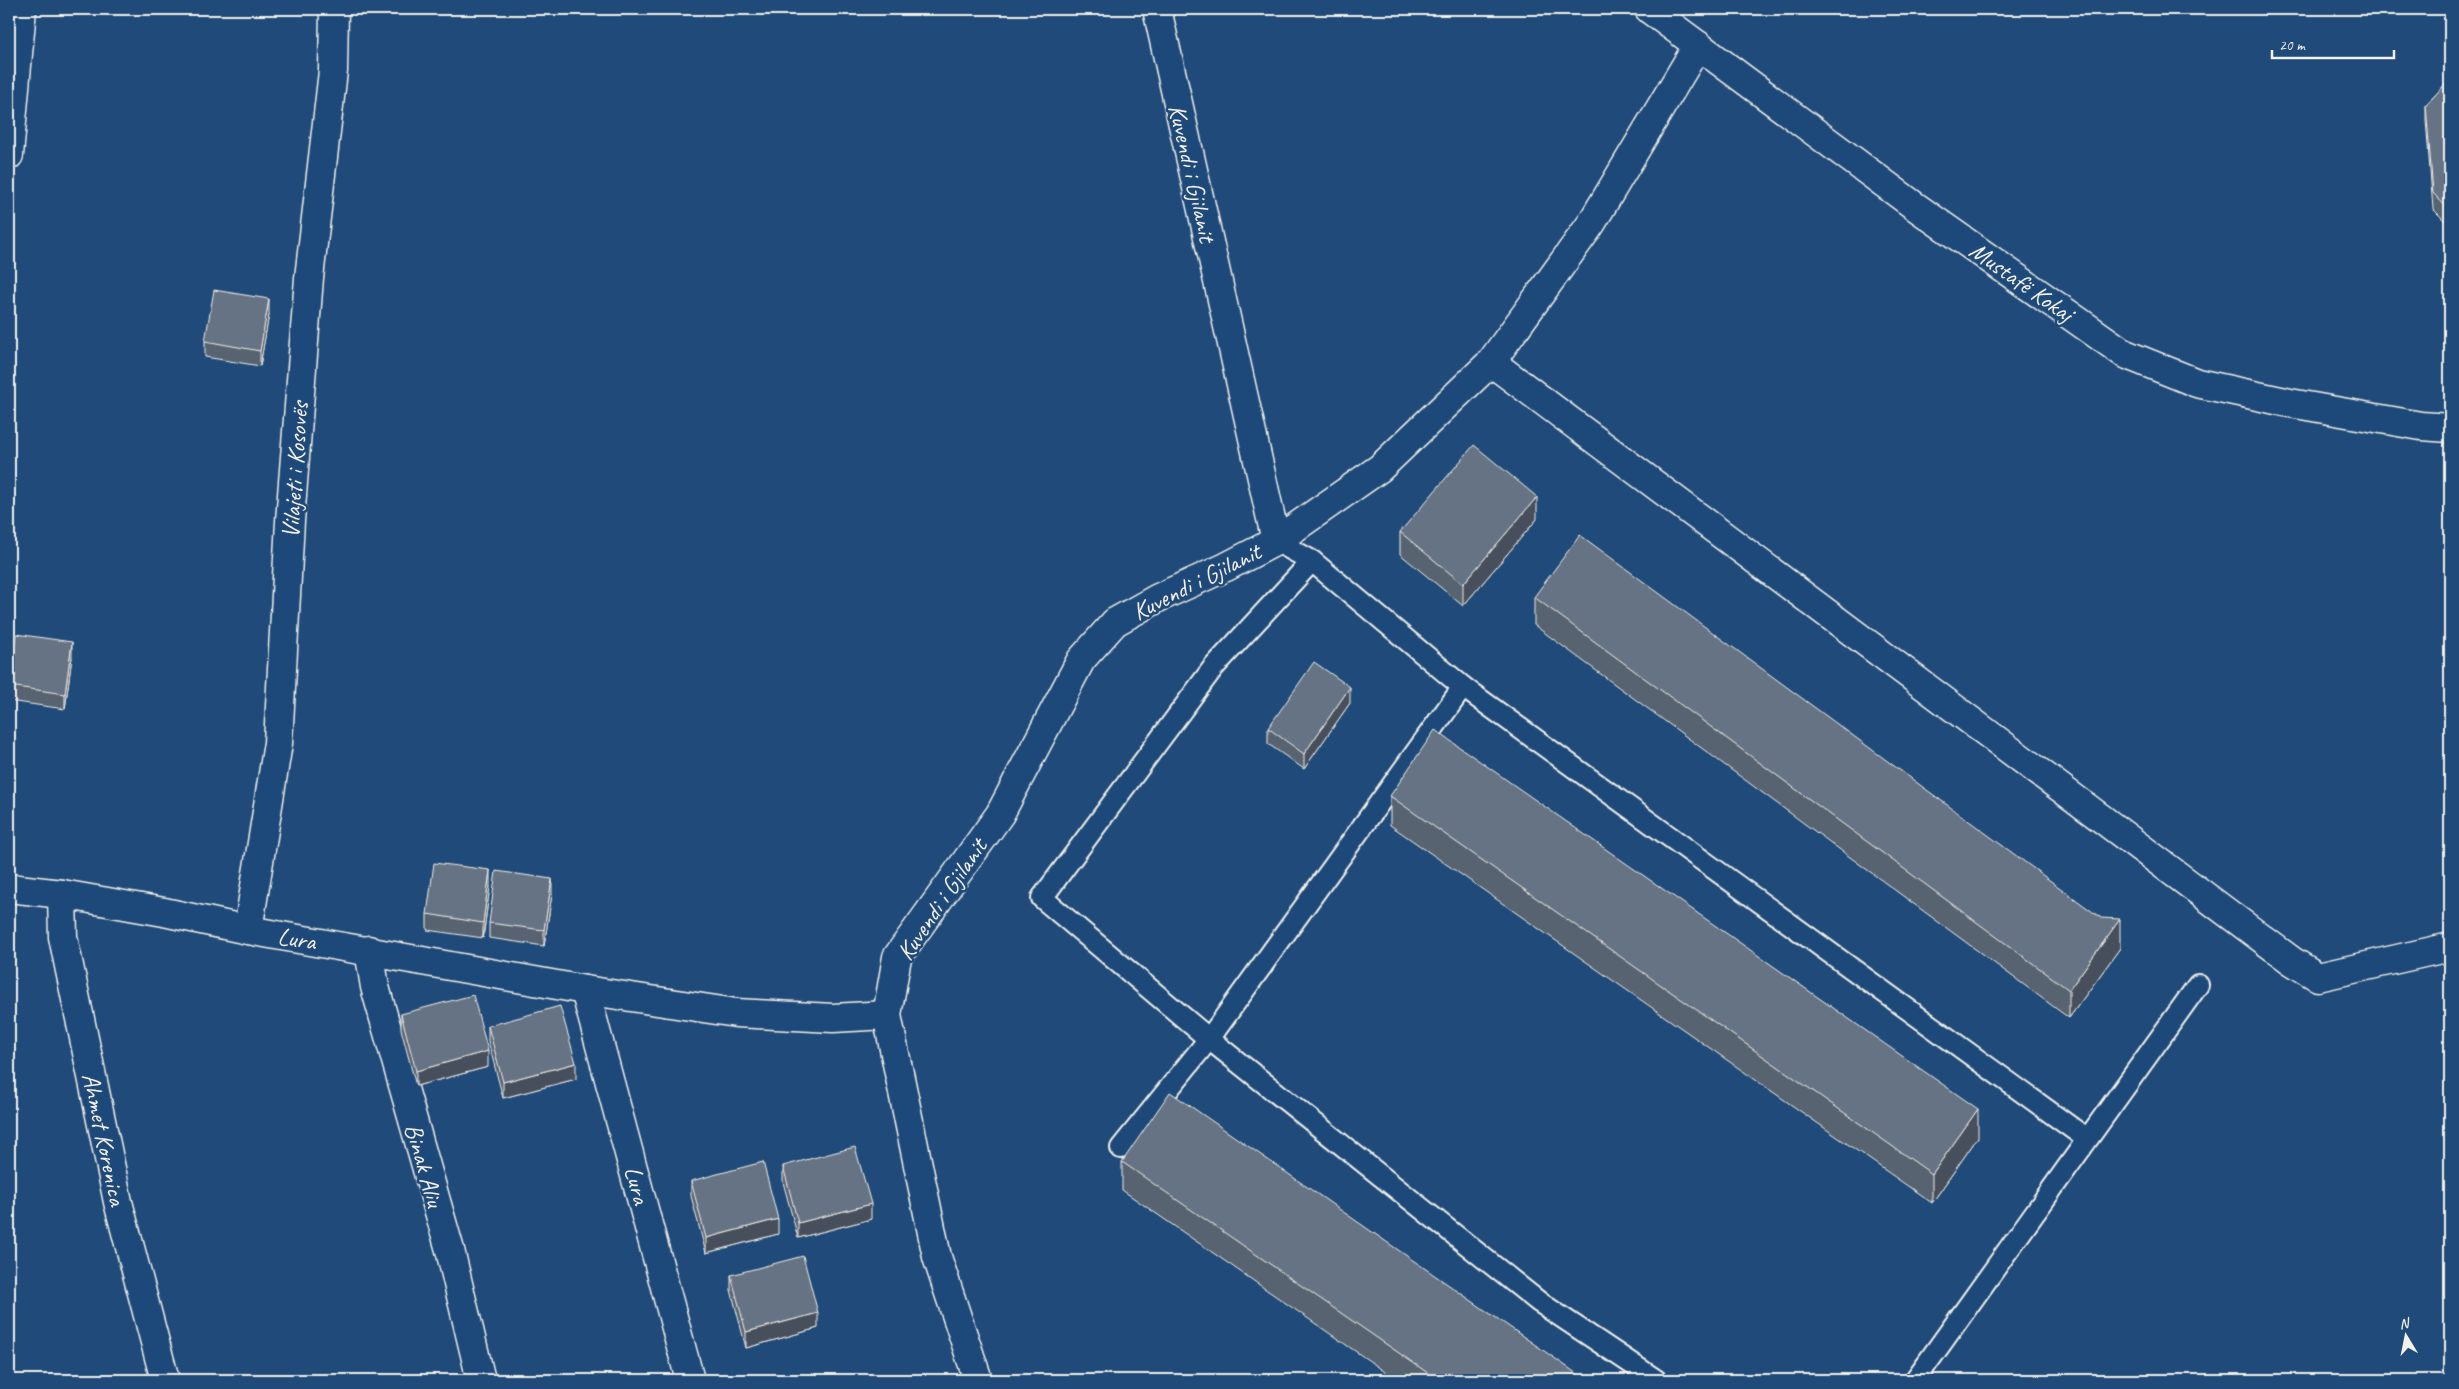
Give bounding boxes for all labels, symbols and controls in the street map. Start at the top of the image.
scale bar [2272,28,2394,60]
text: 20 m [2279,36,2306,55]
street label: Kuvendi i Gjilanit [1161,101,1224,248]
street label: Mustafë Kokaj [1963,234,2083,331]
street label: Vilajeti i Kosovës [274,398,316,539]
street label: Kuvendi i Gjilanit [1127,535,1269,628]
street label: Kuvendi i Gjilanit [889,830,996,967]
street label: Lura [276,920,320,958]
street label: Ahmet Korenica [74,1070,134,1210]
street label: Binak Aliu [397,1120,452,1212]
street label: Lura [617,1163,658,1210]
north arrow [2382,1312,2432,1362]
text: N [2398,1314,2412,1333]

